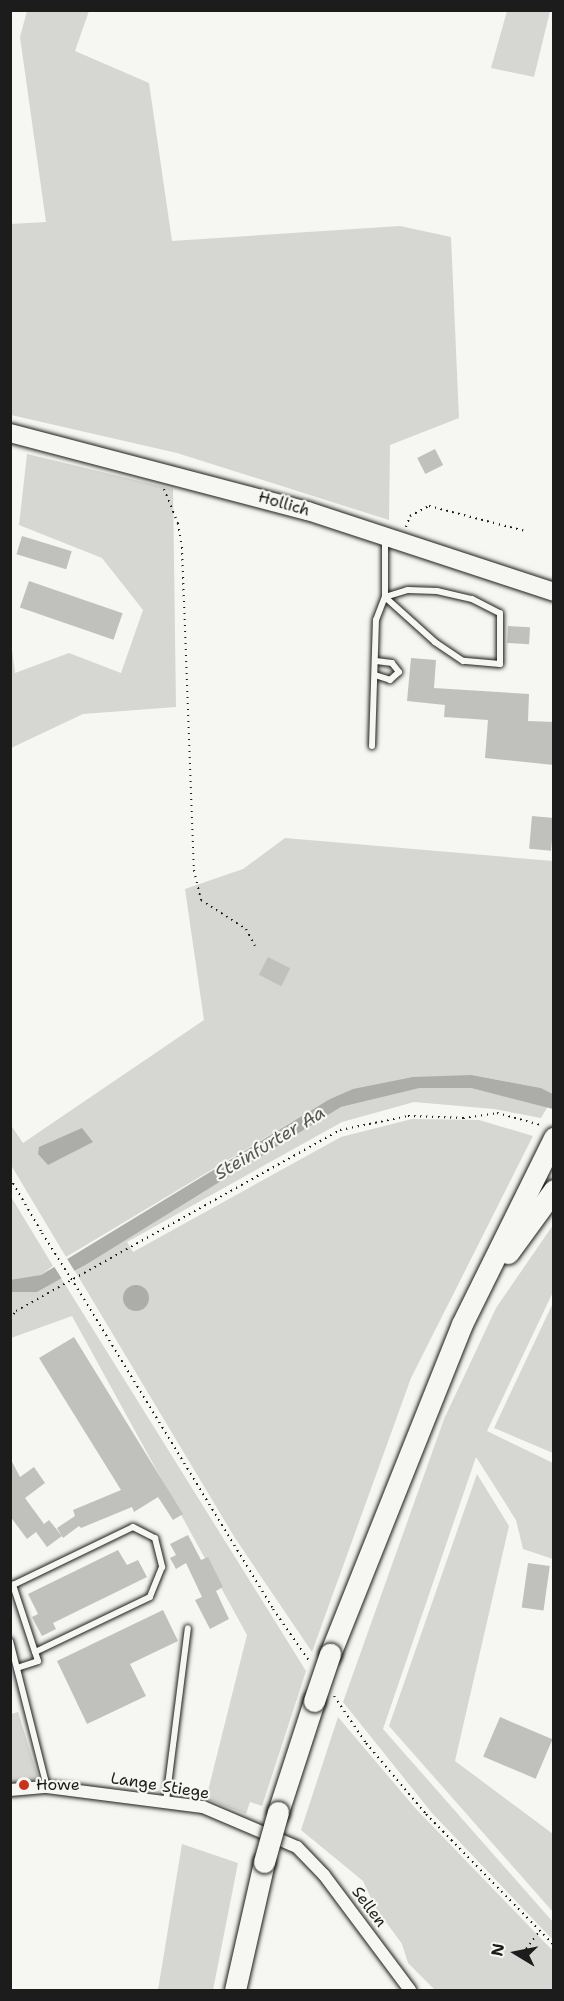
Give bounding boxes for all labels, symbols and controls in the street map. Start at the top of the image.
street label: Hollich [256,488,312,520]
water label: Steinfurter Aa [211,1102,329,1184]
street label: Lange Stiege [109,1769,211,1803]
place label: Howe [36,1775,80,1795]
marker: Howe [17,1778,31,1792]
street label: Sellen [348,1883,390,1931]
north arrow [486,1923,546,1983]
text: N [486,1942,509,1958]

